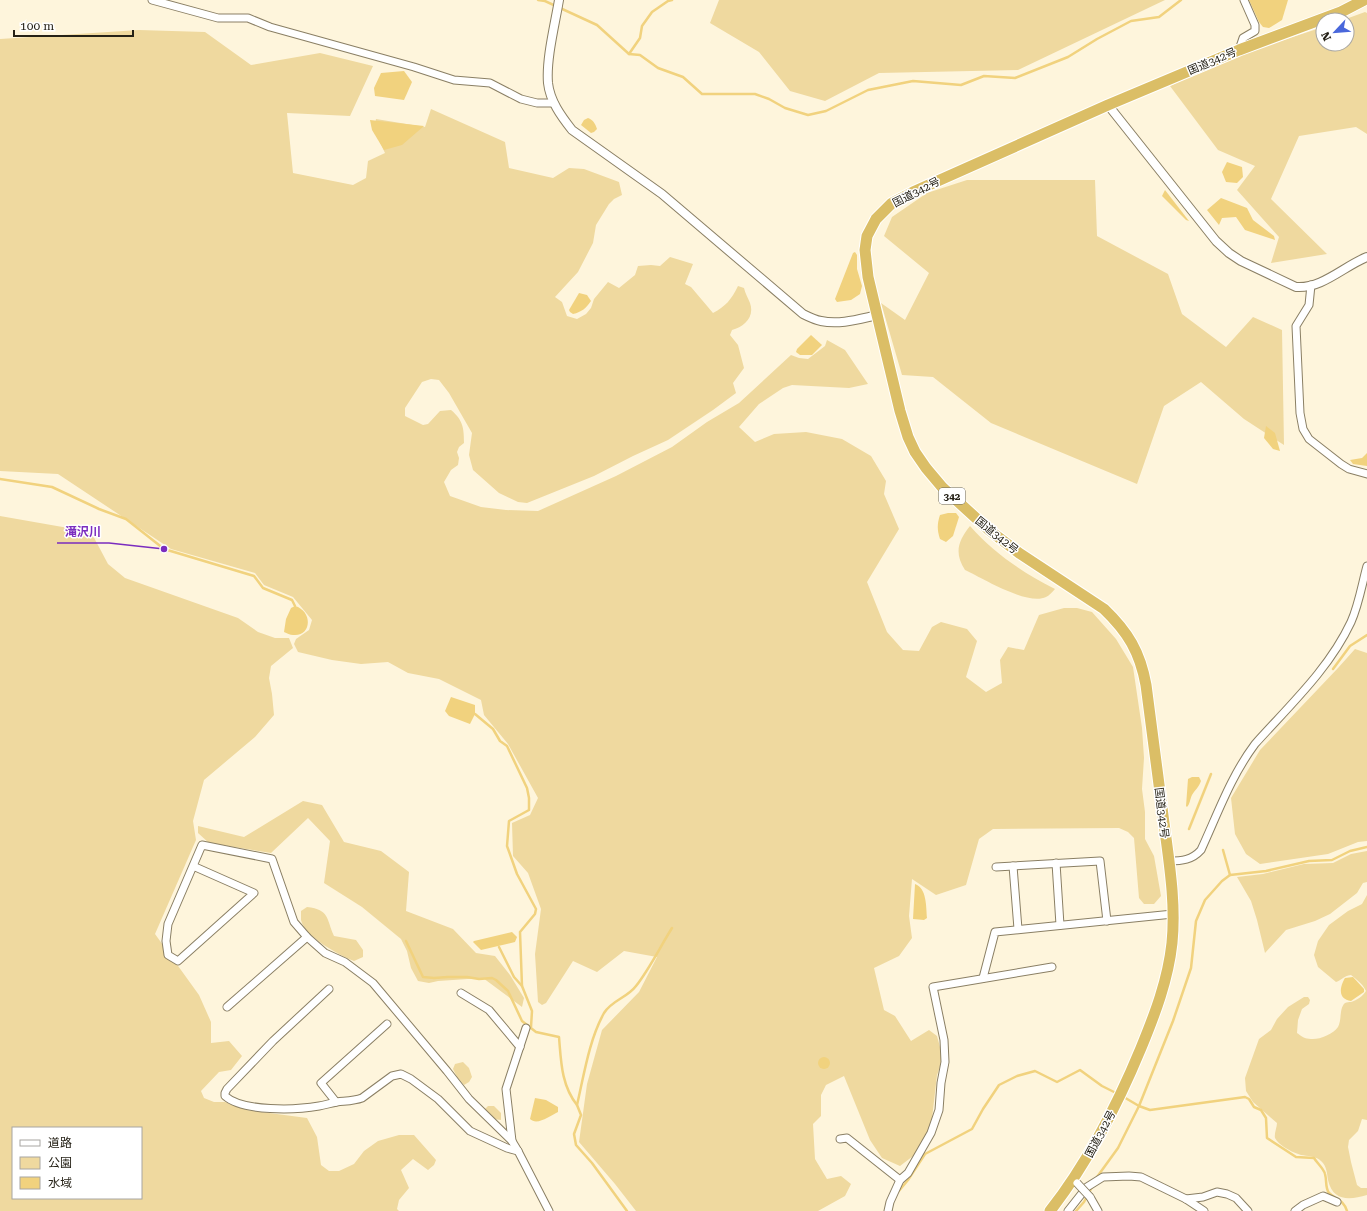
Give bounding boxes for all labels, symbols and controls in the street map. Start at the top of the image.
scale bar [14,12,133,38]
north arrow [1315,12,1355,52]
text: 100 m [20,19,54,33]
text: N [1319,29,1334,43]
street label: 国道342号 [1186,45,1238,78]
street label: 国道342号 [890,175,942,210]
road number: 342 [939,488,965,504]
street label: 国道342号 [973,514,1021,557]
callout: 滝沢川 [57,519,109,543]
text: 滝沢川 [65,525,101,539]
street label: 国道342号 [1152,787,1171,839]
street label: 国道342号 [1083,1108,1118,1160]
legend [12,1127,142,1199]
text: 道路 [48,1136,72,1150]
text: 公園 [48,1156,72,1170]
text: 水域 [48,1176,72,1190]

